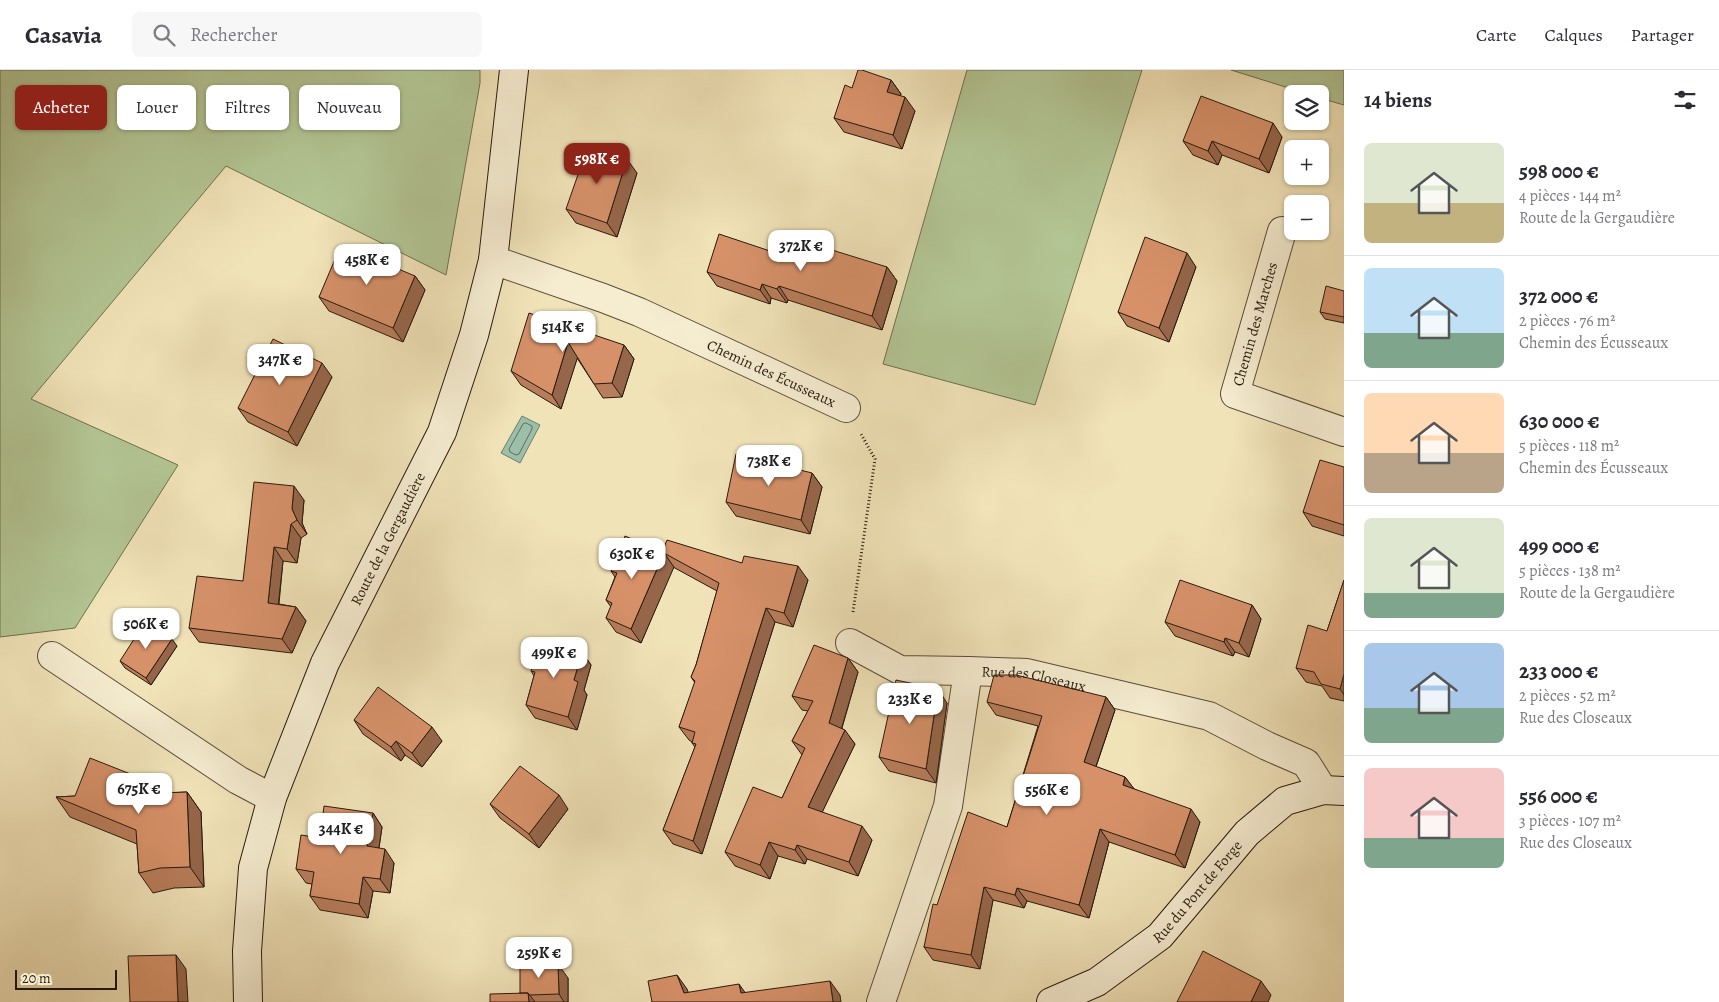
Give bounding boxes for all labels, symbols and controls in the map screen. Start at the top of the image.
search box [132,12,482,57]
text: Casavia [25,19,102,51]
icon: search [150,21,178,49]
text: Rechercher [190,22,278,48]
text: Carte [1476,23,1516,47]
text: Calques [1544,23,1603,47]
text: Partager [1631,23,1694,47]
chip: Acheter [15,85,107,130]
chip: Louer [117,85,196,130]
chip: Filtres [206,85,289,130]
chip: Nouveau [299,85,400,130]
map controls [1284,85,1329,240]
button: layers [1284,85,1329,130]
text: 14 biens [1364,86,1432,114]
icon: filters [1671,86,1699,114]
button: + [1284,140,1329,185]
pin: 598K € [556,142,638,185]
text: 598K € [575,148,619,170]
text: 598 000 € [1519,157,1599,185]
icon: home [1404,163,1464,223]
text: 4 pièces · 144 m² [1519,185,1621,207]
button: − [1284,195,1329,240]
text: Route de la Gergaudière [1519,207,1675,229]
pin: 372K € [760,230,842,272]
text: 372K € [779,235,823,257]
pin: 458K € [326,244,408,286]
text: 458K € [345,249,389,271]
street label: Chemin des Marches [1228,260,1282,388]
text: 372 000 € [1519,282,1598,310]
icon: home [1404,288,1464,348]
pin: 514K € [522,310,604,353]
text: 2 pièces · 76 m² [1519,310,1615,332]
text: 514K € [542,316,584,338]
text: Chemin des Écusseaux [1519,332,1668,354]
street label: Chemin des Écusseaux [704,335,839,412]
pin: 347K € [239,344,321,386]
text: 347K € [258,349,302,371]
text: 630 000 € [1519,407,1599,435]
icon: home [1404,413,1464,473]
text: 5 pièces · 118 m² [1519,435,1619,457]
pin: 738K € [728,444,810,487]
text: 738K € [747,450,791,472]
text: Chemin des Écusseaux [1519,457,1668,479]
street label: Route de la Gergaudière [346,469,430,609]
text: 499 000 € [1519,532,1599,560]
pin: 630K € [591,538,673,580]
icon: home [1404,538,1464,598]
text: 630K € [610,543,654,565]
text: 5 pièces · 138 m² [1519,560,1620,582]
text: Route de la Gergaudière [1519,582,1675,604]
pin: 506K € [105,608,187,650]
text: 506K € [124,613,168,635]
pin: 499K € [513,636,595,679]
text: 499K € [532,642,576,664]
text: 233 000 € [1519,657,1598,685]
street label: Rue des Closeaux [981,661,1088,697]
icon: home [1404,663,1464,723]
pin: 233K € [869,682,951,725]
text: 2 pièces · 52 m² [1519,685,1616,707]
text: 233K € [888,688,932,710]
text: Rue des Closeaux [1519,707,1632,729]
pin: 675K € [98,772,180,815]
pin: 556K € [1006,774,1088,816]
text: 675K € [117,778,161,800]
text: 556K € [1025,779,1069,801]
text: 556 000 € [1519,782,1598,810]
icon: home [1404,788,1464,848]
text: 3 pièces · 107 m² [1519,810,1621,832]
pin: 344K € [300,812,382,855]
text: 344K € [319,818,363,840]
text: Rue des Closeaux [1519,832,1632,854]
street label: Rue du Pont de Forge [1149,836,1247,948]
pin: 259K € [498,936,580,979]
text: 259K € [517,942,561,964]
scale bar [15,967,118,990]
text: 20 m [22,969,51,988]

